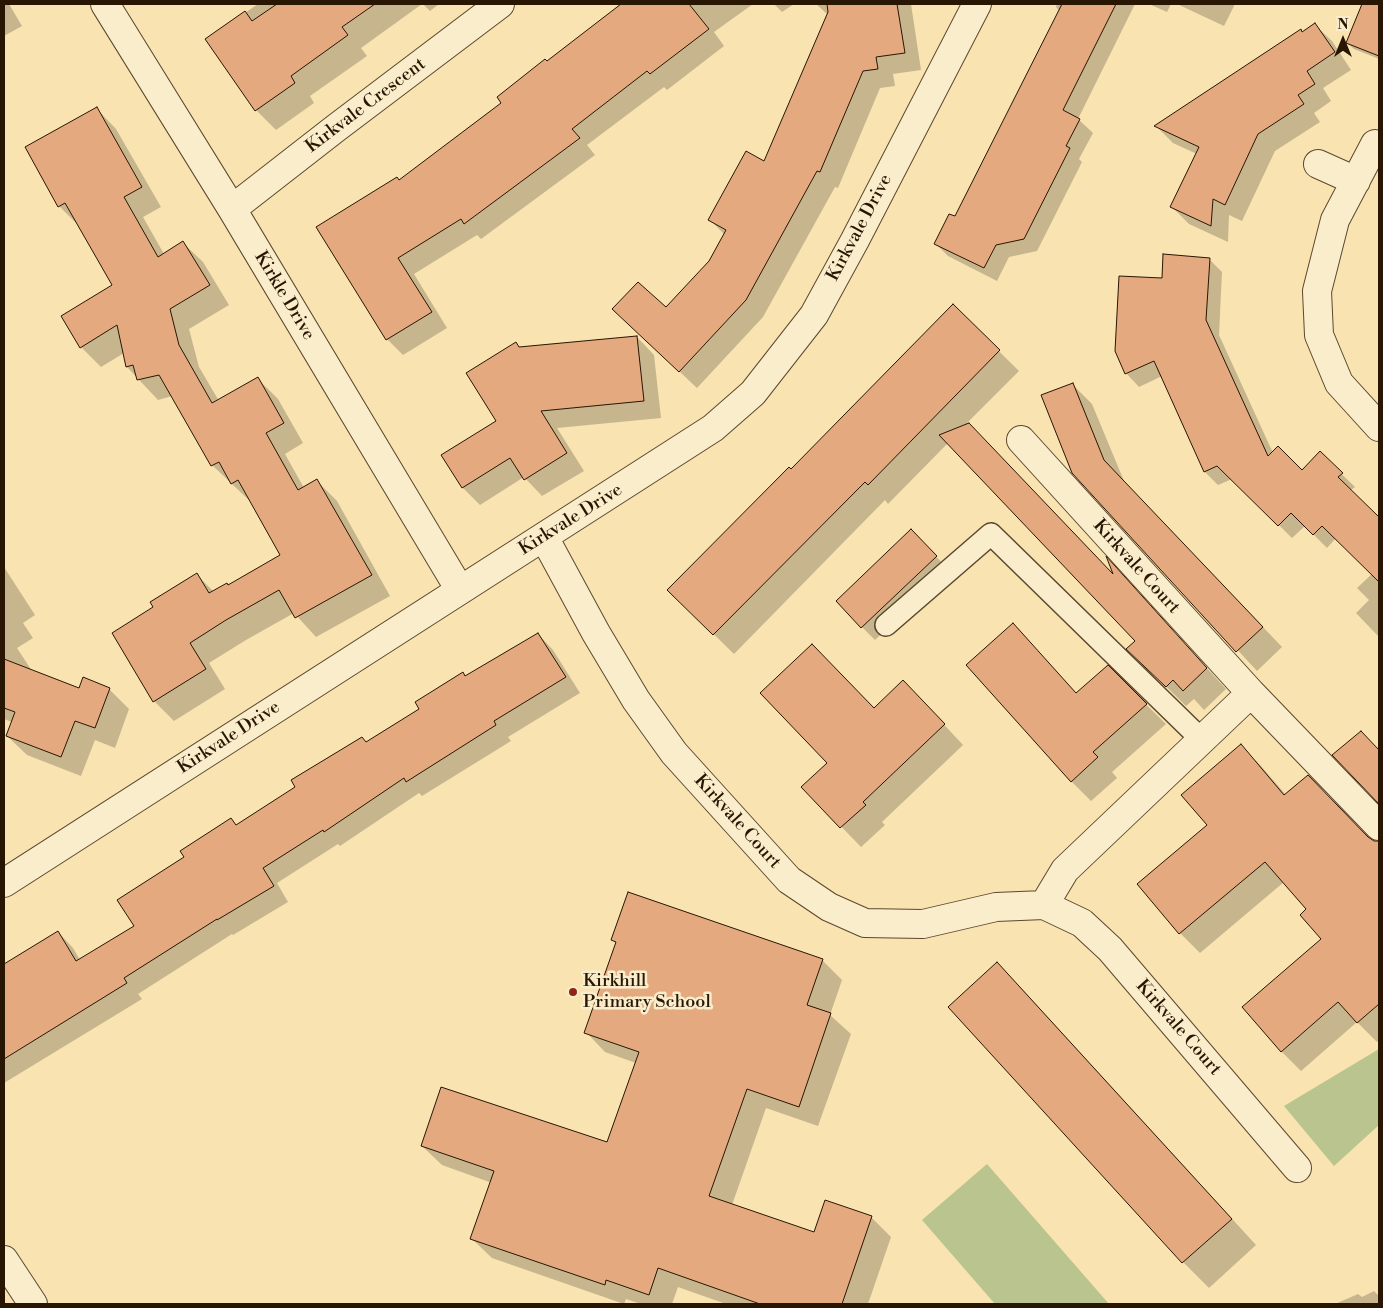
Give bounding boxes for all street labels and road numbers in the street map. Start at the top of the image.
street label: Kirkvale Crescent [302,54,430,158]
street label: Kirkvale Drive [823,171,897,285]
street label: Kirkle Drive [249,248,319,344]
street label: Kirkvale Drive [515,480,627,560]
street label: Kirkvale Court [1088,515,1184,619]
street label: Kirkvale Drive [174,697,284,779]
street label: Kirkvale Court [689,770,785,874]
street label: Kirkvale Court [1131,976,1225,1080]

